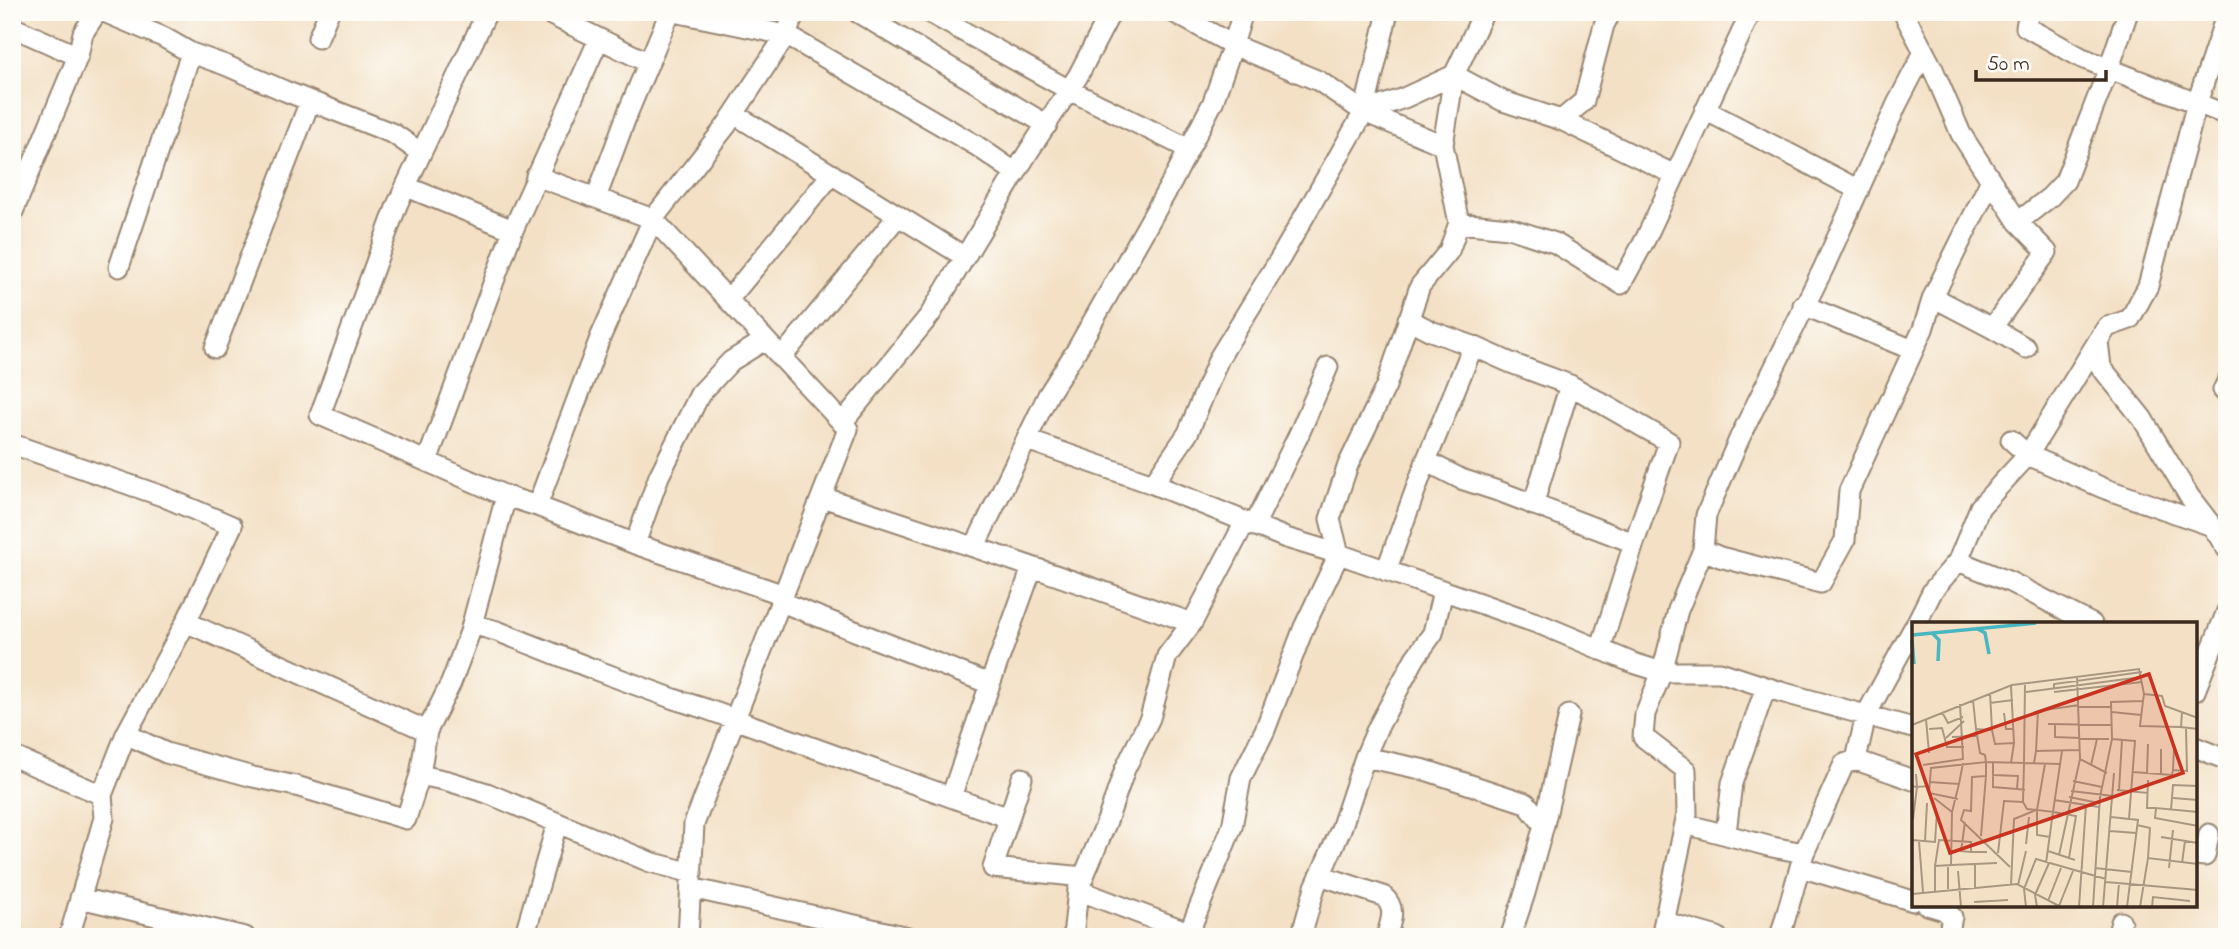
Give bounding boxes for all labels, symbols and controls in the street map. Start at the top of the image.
scale bar [1976,38,2106,82]
text: 50 m [1987,50,2030,80]
inset map [1912,622,2197,907]

